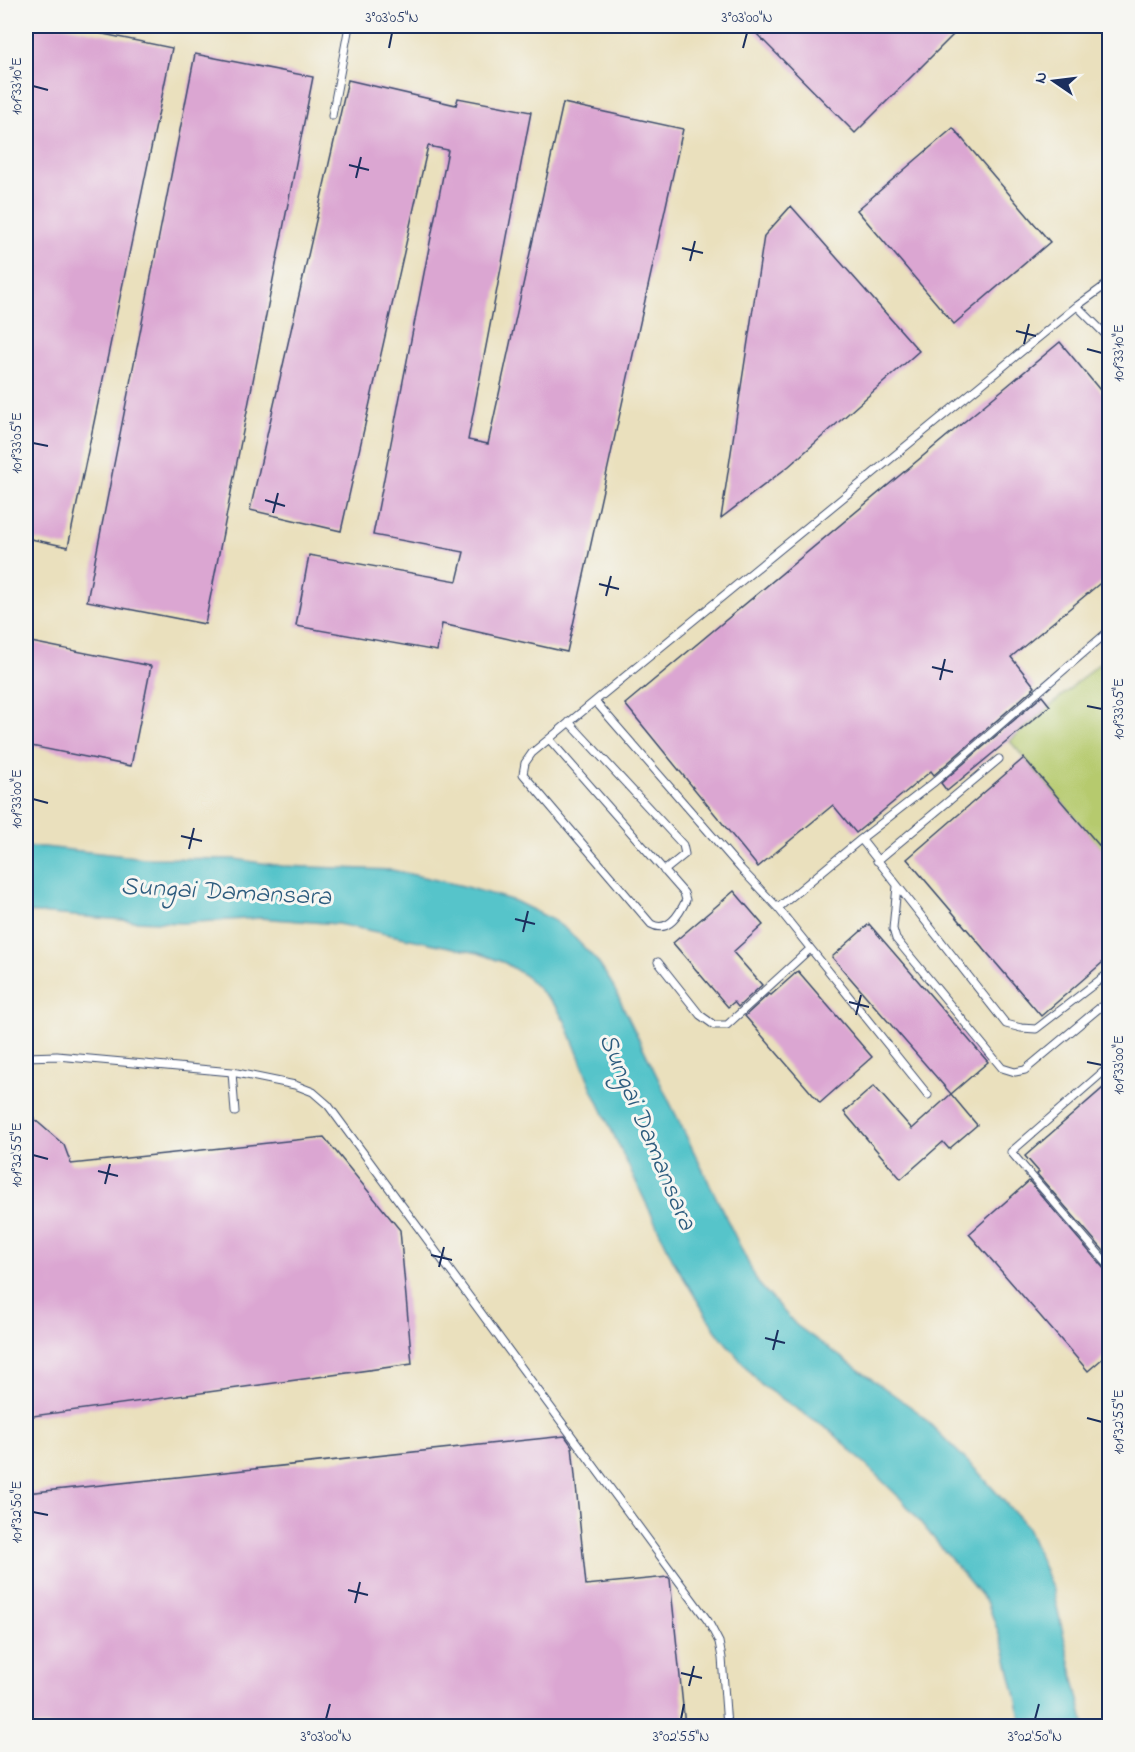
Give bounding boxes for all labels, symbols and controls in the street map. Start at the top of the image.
text: 3°03'05"N [365,7,419,29]
text: 3°03'00"N [721,7,773,29]
north arrow [1024,51,1084,111]
text: 101°33'10"E [6,57,28,115]
text: N [1028,70,1054,86]
text: 101°33'10"E [1108,324,1130,382]
text: 101°33'05"E [6,412,28,474]
text: 101°33'05"E [1108,678,1130,740]
text: 101°33'00"E [6,769,28,829]
water label: Sungai Damansara [120,869,333,918]
water label: Sungai Damansara [588,1028,705,1237]
text: 101°33'00"E [1108,1035,1130,1095]
text: 101°32'55"E [6,1122,28,1188]
text: 101°32'55"E [1108,1389,1130,1455]
text: 101°32'50"E [6,1481,28,1543]
text: 3°03'00"N [300,1726,352,1748]
text: 3°02'55"N [653,1726,709,1748]
text: 3°02'50"N [1008,1726,1062,1748]

